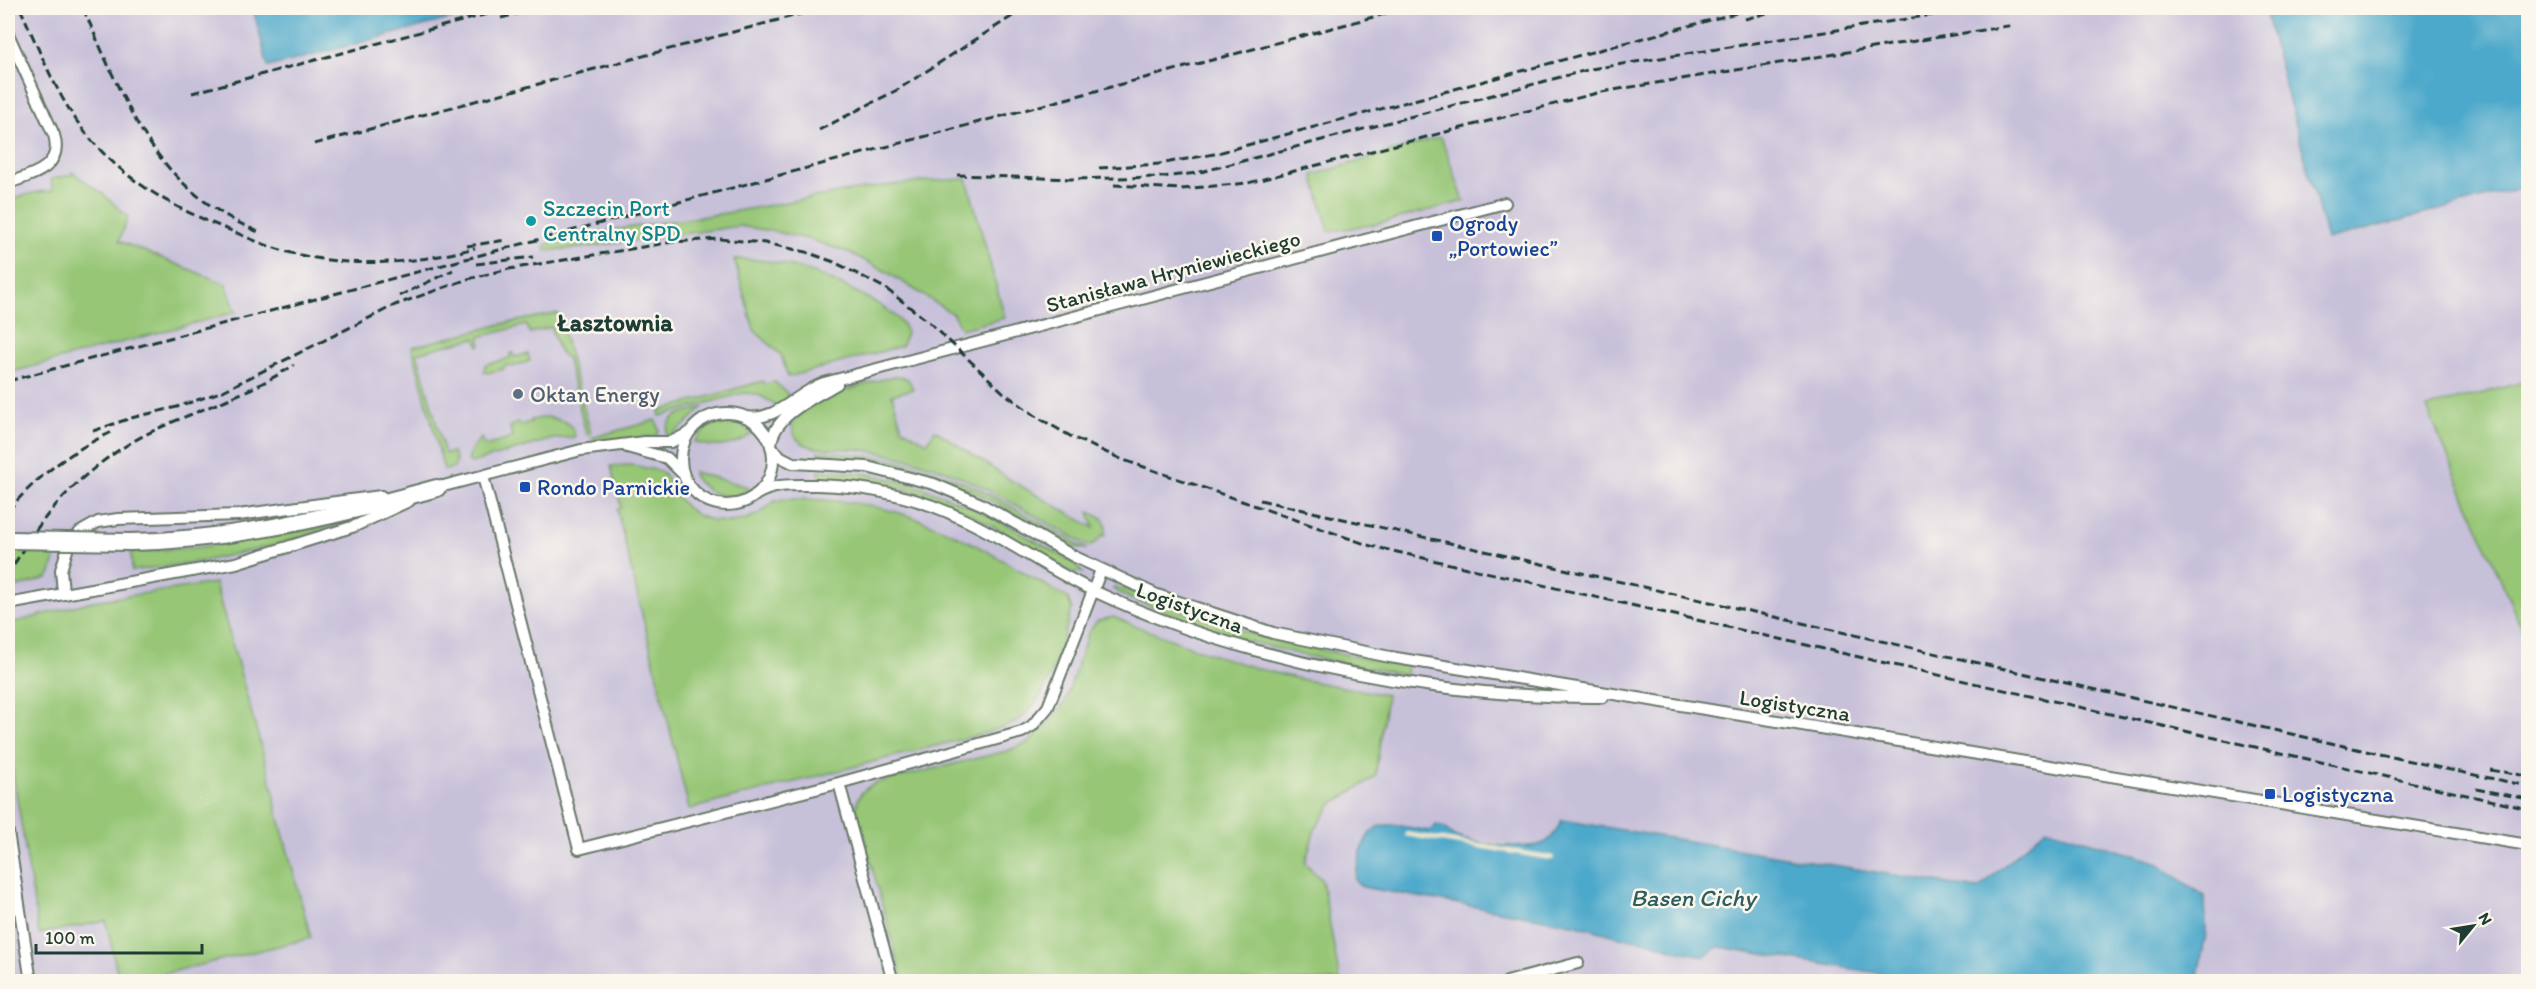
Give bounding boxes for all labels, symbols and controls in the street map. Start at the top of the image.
place label: Szczecin Port Centralny SPD [543,195,681,247]
place label: Ogrody „Portowiec” [1449,210,1558,262]
marker: Szczecin Port Centralny SPD [524,214,538,228]
street label: Stanisława Hryniewieckiego [1043,225,1303,318]
marker: Ogrody „Portowiec” [1430,229,1444,243]
district label: Łasztownia [556,308,673,337]
place label: Oktan Energy [530,381,660,408]
marker: Oktan Energy [511,387,525,401]
place label: Rondo Parnickie [537,474,690,501]
marker: Rondo Parnickie [518,480,532,494]
street label: Logistyczna [1133,576,1247,639]
street label: Logistyczna [1738,683,1853,728]
place label: Logistyczna [2282,781,2394,808]
marker: Logistyczna [2263,787,2277,801]
water label: Basen Cichy [1630,883,1758,912]
north arrow [2443,896,2503,956]
text: N [2475,909,2496,928]
scale bar [36,917,202,955]
text: 100 m [45,927,95,949]

